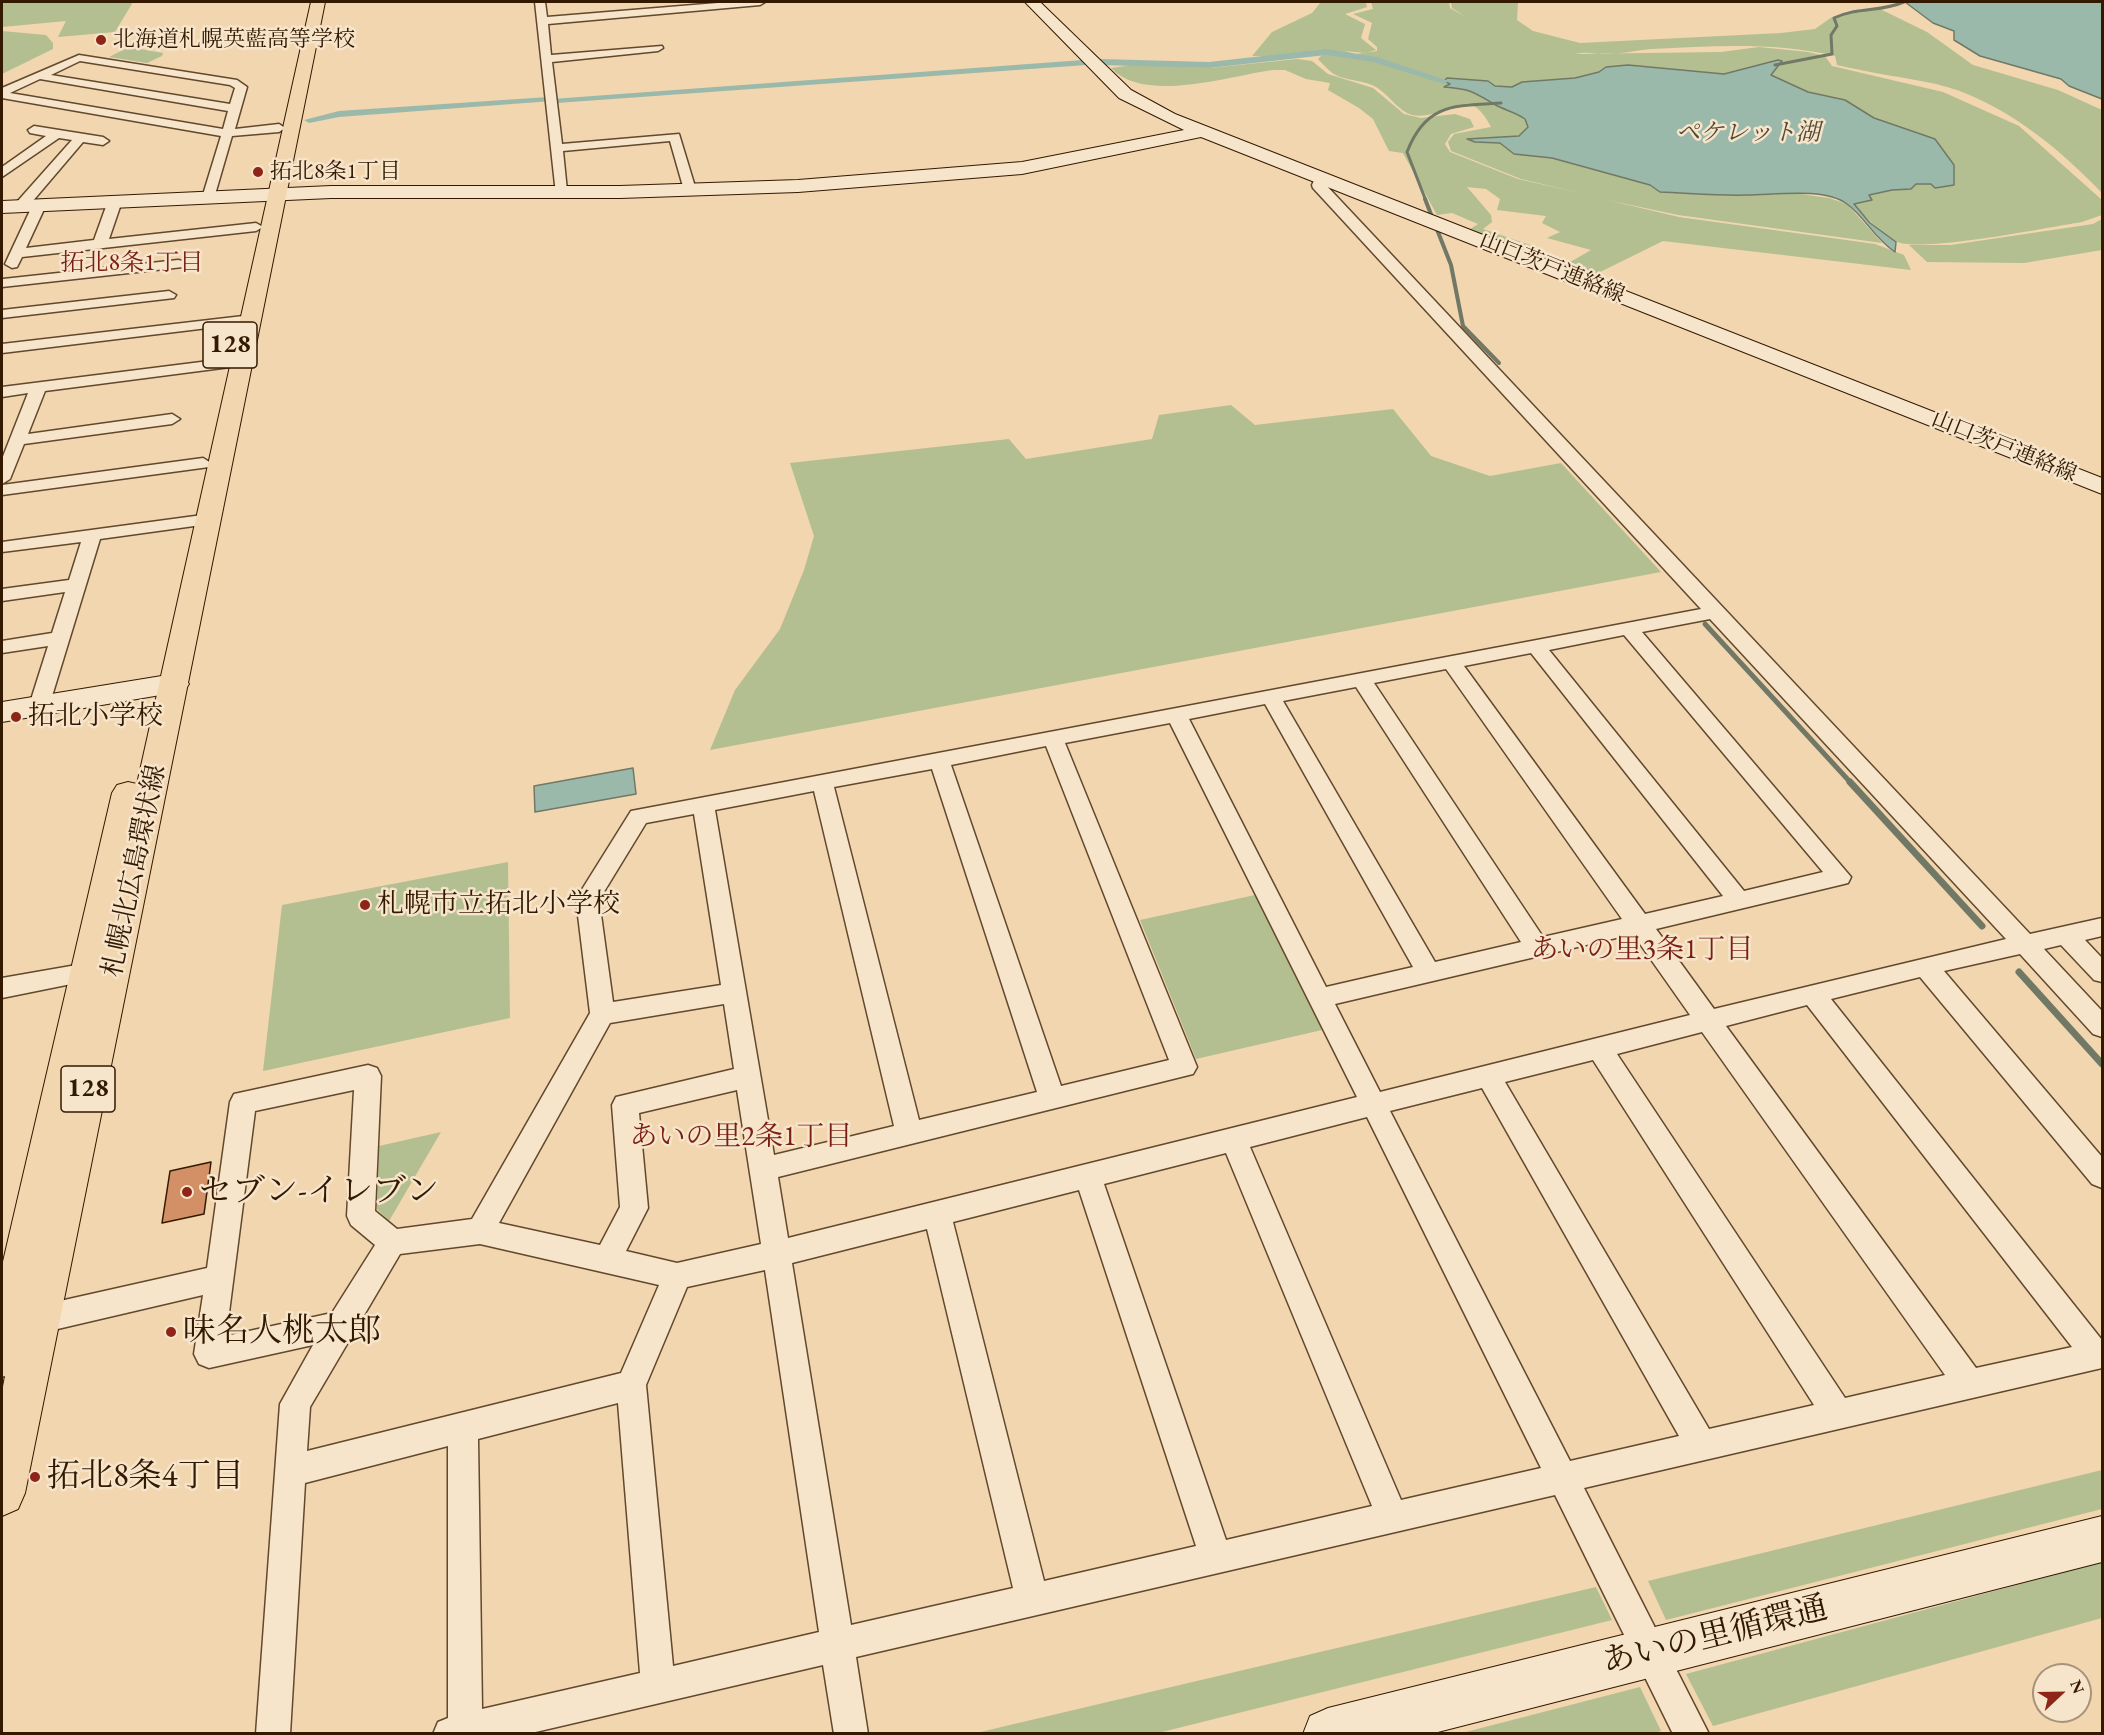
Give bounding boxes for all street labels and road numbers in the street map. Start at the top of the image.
street label: 山口茨戸連絡線 [1476,227,1628,309]
road number: 128 [203,322,257,368]
street label: 山口茨戸連絡線 [1928,406,2080,488]
street label: 札幌北広島環状線 [97,762,173,980]
road number: 128 [61,1066,115,1112]
street label: あいの里循環通 [1598,1589,1832,1683]

